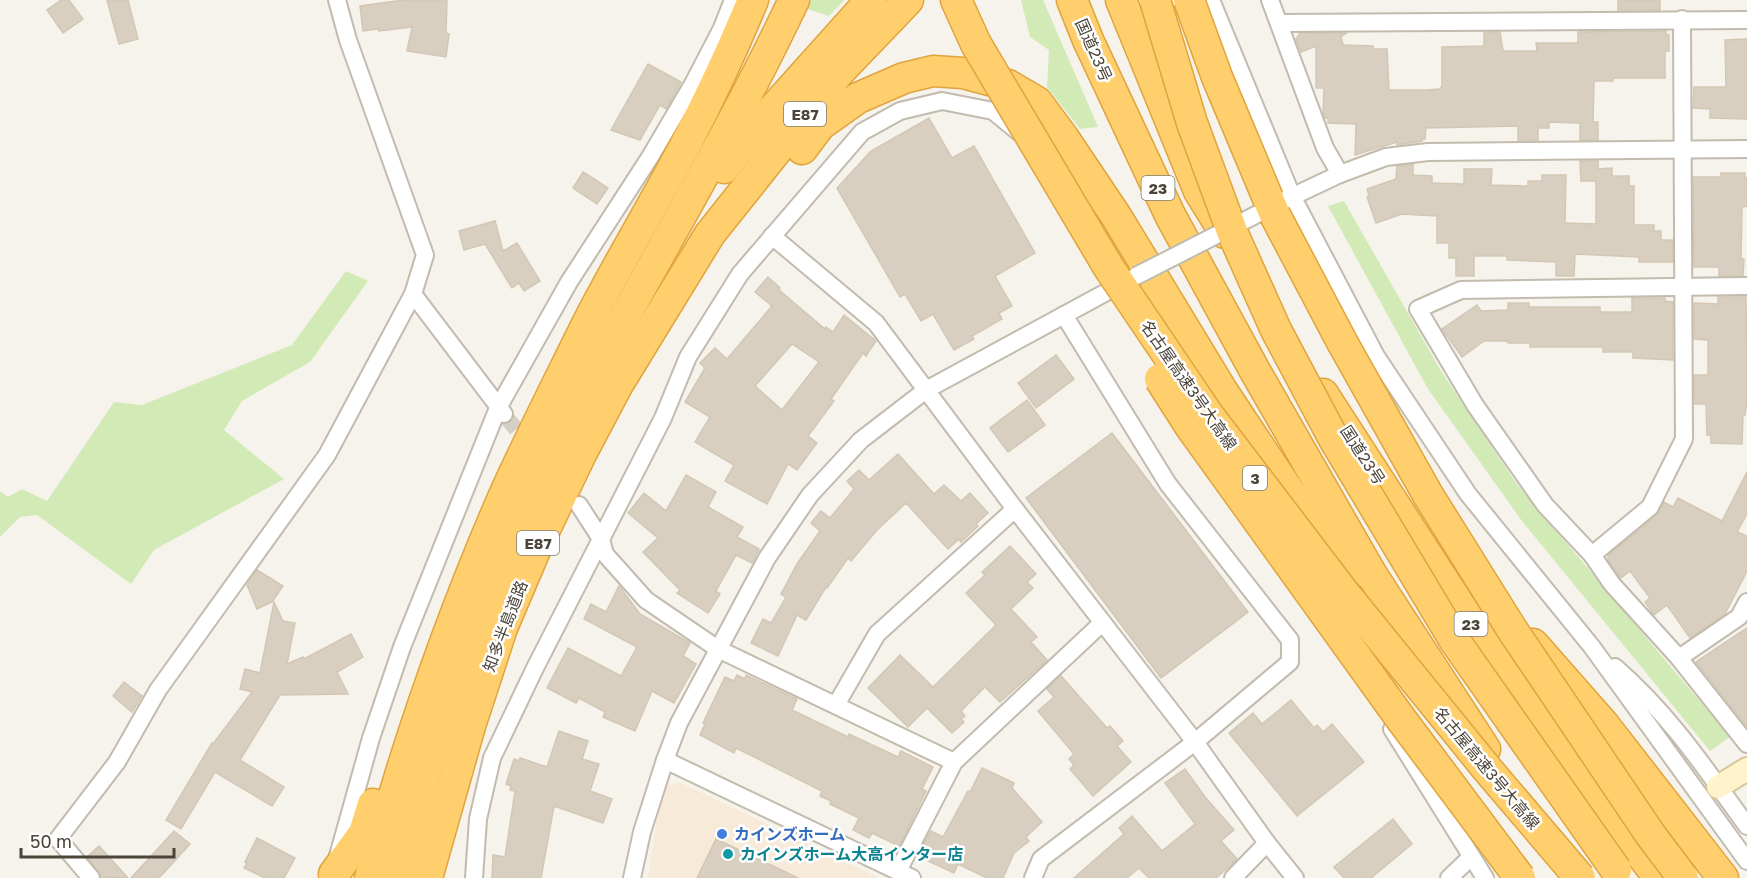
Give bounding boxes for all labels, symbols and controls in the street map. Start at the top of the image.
street label: 国道23号 [1071,15,1117,85]
road number: E87 [784,102,826,126]
road number: 23 [1142,176,1174,200]
street label: 名古屋高速3号大高線 [1137,316,1241,454]
street label: 国道23号 [1336,422,1390,488]
road number: 3 [1243,466,1267,490]
road number: E87 [517,531,559,555]
street label: 知多半島道路 [478,578,532,674]
road number: 23 [1454,612,1488,636]
street label: 名古屋高速3号大高線 [1430,703,1544,833]
scale bar [21,821,174,859]
place label: カインズホーム [734,824,845,844]
marker: カインズホーム [715,827,729,841]
text: 50 m [30,830,72,852]
place label: カインズホーム大高インター店 [740,844,963,864]
marker: カインズホーム大高インター店 [721,847,735,861]

